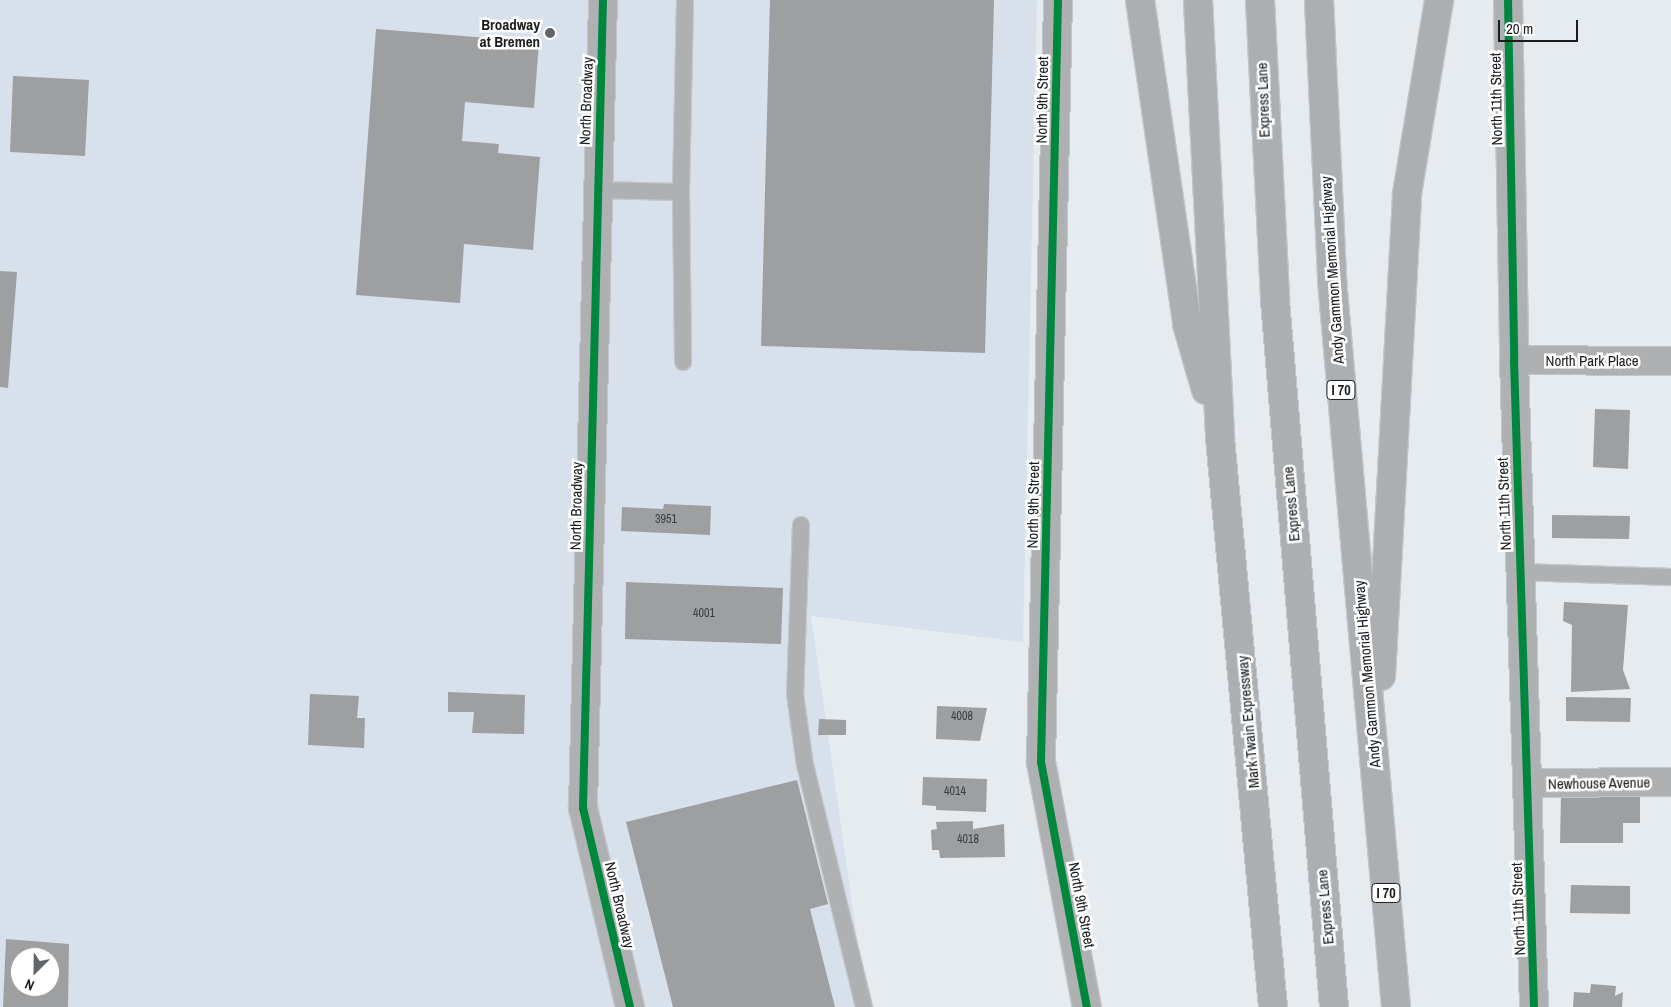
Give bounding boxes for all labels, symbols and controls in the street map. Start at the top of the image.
scale bar [1501,10,1581,42]
place label: Broadway at Bremen [480,15,540,50]
text: 20 m [1506,18,1533,39]
marker: Broadway at Bremen [544,27,556,39]
street label: North 11th Street [1486,52,1506,146]
street label: North 9th Street [1032,56,1052,144]
street label: North Broadway [575,57,597,145]
street label: Express Lane [1253,62,1273,138]
street label: Andy Gammon Memorial Highway [1316,176,1348,364]
street label: North Park Place [1546,352,1638,370]
road number: I 70 [1326,378,1356,402]
street label: North 11th Street [1493,457,1515,551]
street label: North 9th Street [1023,461,1043,549]
street label: North Broadway [566,462,586,550]
street label: Express Lane [1279,466,1303,542]
house number: 3951 [655,513,677,527]
street label: Andy Gammon Memorial Highway [1350,580,1384,768]
house number: 4001 [693,607,715,621]
street label: Mark Twain Expressway [1233,655,1263,789]
house number: 4008 [951,710,973,724]
street label: Newhouse Avenue [1547,773,1651,793]
house number: 4014 [944,785,966,799]
house number: 4018 [957,833,979,847]
street label: North Broadway [601,860,639,950]
street label: North 9th Street [1065,861,1099,949]
street label: North 11th Street [1507,862,1529,956]
street label: Express Lane [1313,869,1337,945]
road number: I 70 [1371,881,1401,904]
north arrow [10,947,60,997]
text: N [22,975,37,995]

